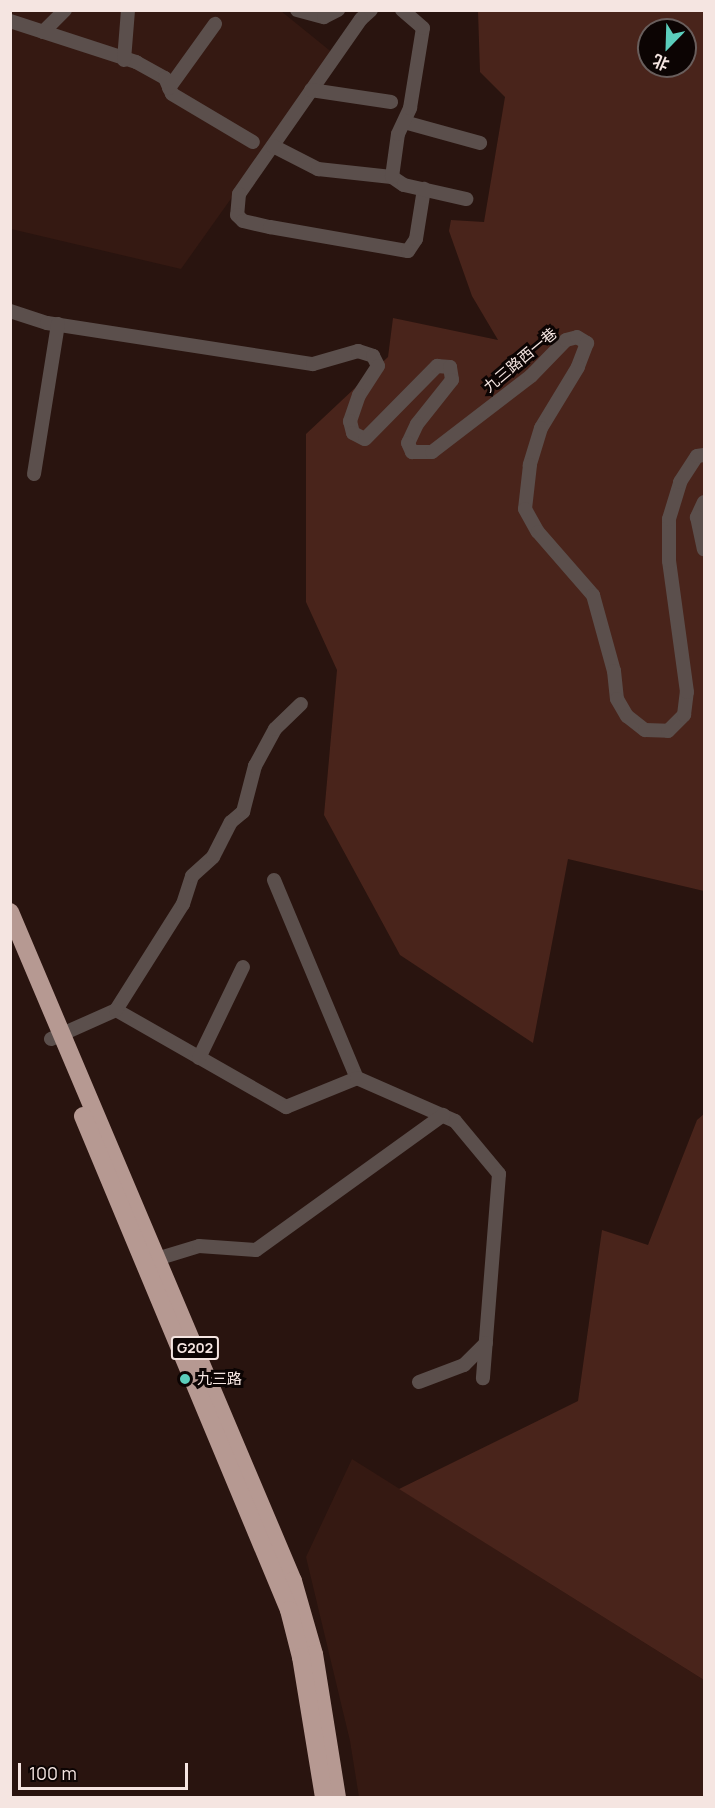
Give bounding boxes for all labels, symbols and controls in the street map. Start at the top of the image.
north arrow [637,18,697,78]
text: 北 [649,49,672,76]
street label: 九三路西一巷 [480,324,560,396]
road number: G202 [170,1337,220,1359]
place label: 九三路 [197,1370,242,1388]
marker: 九三路 [178,1372,192,1386]
scale bar [21,1751,190,1789]
text: 100 m [29,1761,77,1785]

